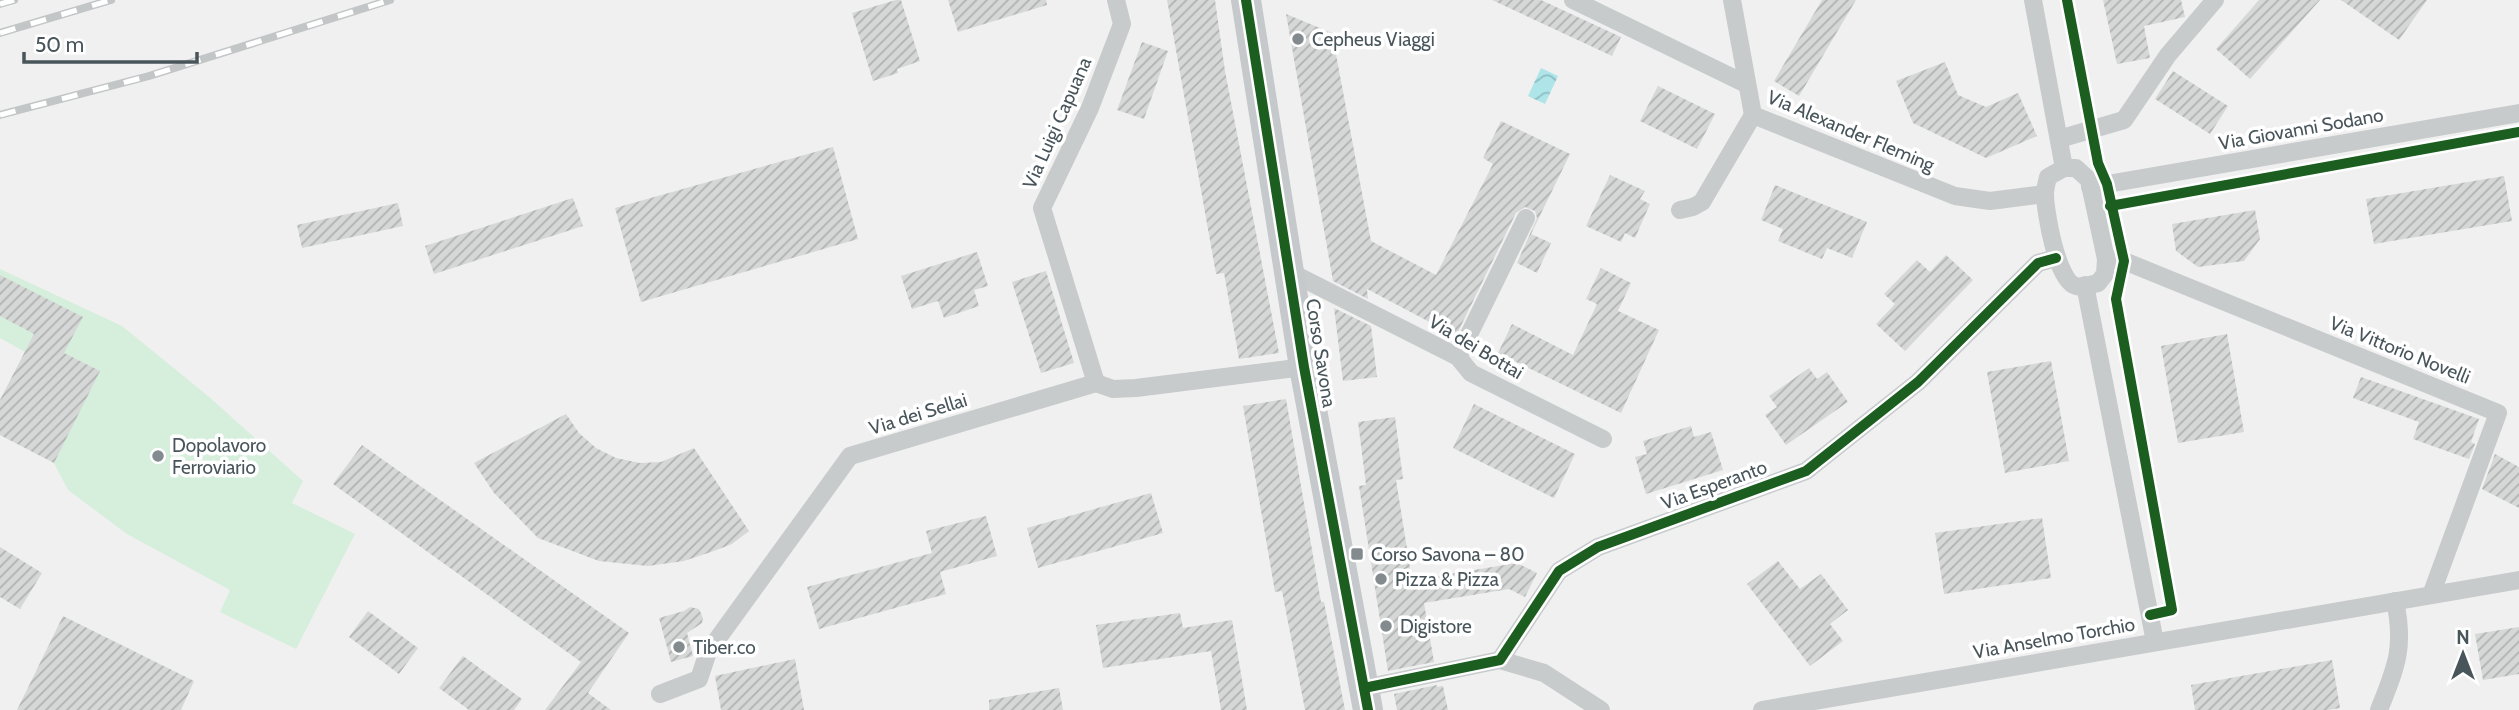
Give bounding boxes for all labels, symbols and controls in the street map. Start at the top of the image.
scale bar [24,21,198,65]
place label: Cepheus Viaggi [1312,28,1435,51]
marker: Cepheus Viaggi [1290,31,1306,47]
text: 50 m [35,32,84,57]
street label: Via Luigi Capuana [1018,54,1096,192]
street label: Via Alexander Fleming [1764,85,1939,177]
street label: Via Giovanni Sodano [2217,103,2385,155]
street label: Corso Savona [1301,297,1341,409]
street label: Via dei Bottai [1425,310,1527,384]
street label: Via Vittorio Novelli [2326,311,2474,389]
street label: Via dei Sellai [866,388,970,440]
place label: Dopolavoro Ferroviario [172,434,266,479]
marker: Dopolavoro Ferroviario [150,448,166,464]
street label: Via Esperanto [1658,455,1770,515]
place label: Corso Savona – 80 [1371,543,1524,566]
marker: Corso Savona – 80 [1349,546,1365,562]
place label: Pizza & Pizza [1395,568,1499,591]
marker: Pizza & Pizza [1373,571,1389,587]
street label: Via Anselmo Torchio [1971,612,2137,664]
place label: Digistore [1400,615,1472,638]
marker: Digistore [1378,618,1394,634]
north arrow [2428,619,2498,689]
text: N [2456,626,2470,649]
place label: Tiber.co [693,636,756,659]
marker: Tiber.co [671,639,687,655]

